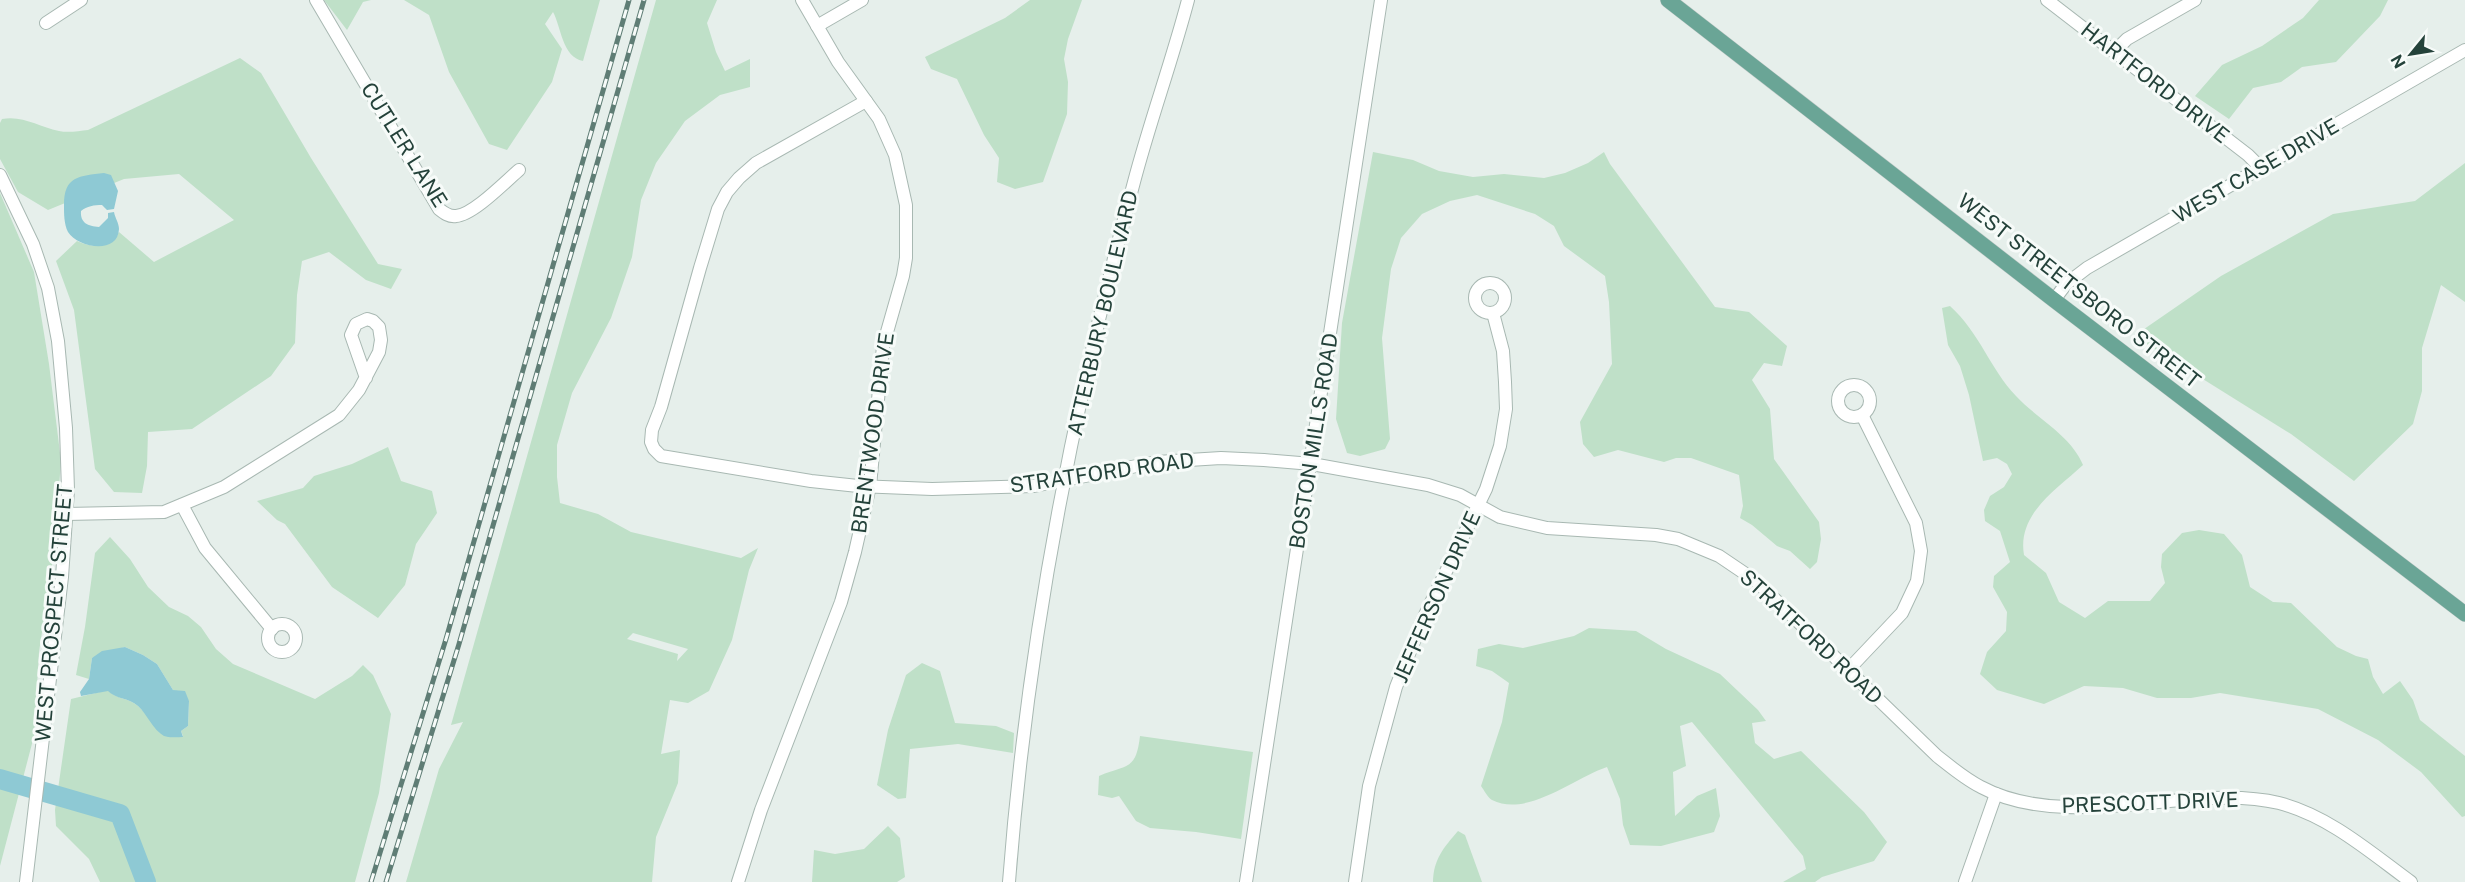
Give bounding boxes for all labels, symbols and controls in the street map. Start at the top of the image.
street label: HARTFORD DRIVE [2076,17,2234,148]
north arrow [2381,24,2441,84]
text: N [2387,51,2410,71]
street label: CUTLER LANE [356,78,453,212]
street label: WEST CASE DRIVE [2168,113,2343,228]
street label: ATTERBURY BOULEVARD [1062,188,1143,438]
street label: WEST STREETSBORO STREET [1953,188,2206,393]
street label: BRENTWOOD DRIVE [846,331,899,535]
street label: BOSTON MILLS ROAD [1284,331,1343,551]
street label: STRATFORD ROAD [1008,447,1196,498]
street label: WEST PROSPECT STREET [30,483,77,743]
street label: JEFFERSON DRIVE [1387,507,1486,686]
street label: STRATFORD ROAD [1735,564,1888,709]
street label: PRESCOTT DRIVE [2061,787,2239,818]

